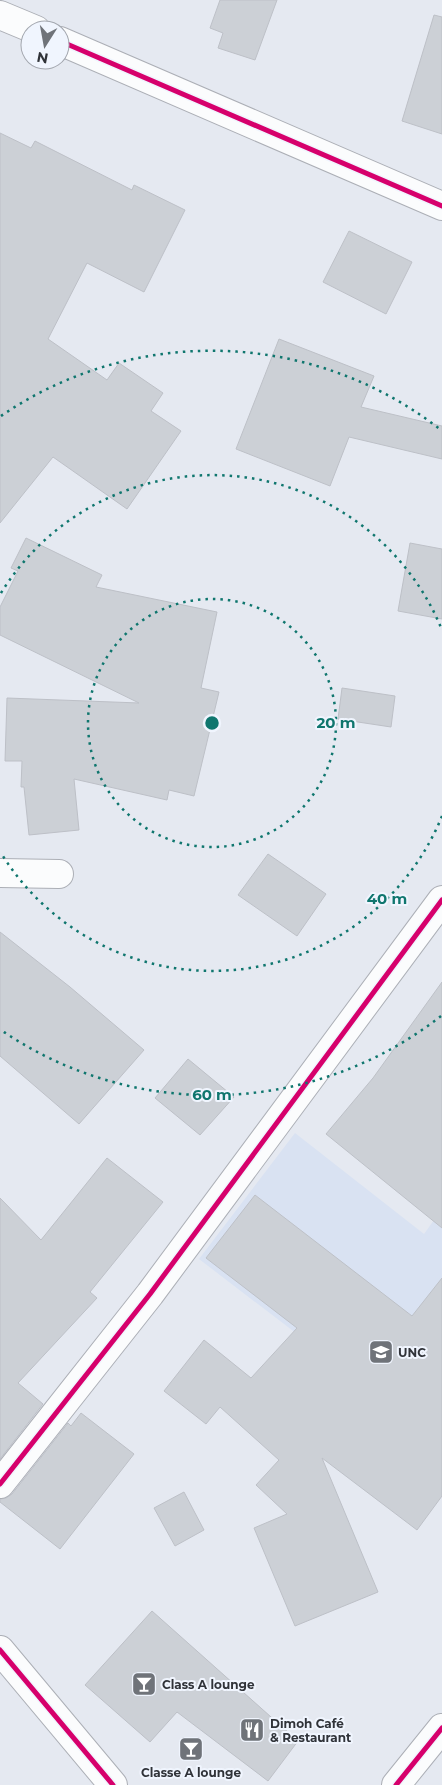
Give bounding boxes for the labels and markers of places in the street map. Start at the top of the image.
centre of rings [203,714,221,732]
school or university icon: UNC [368,1339,394,1365]
place label: UNC [398,1345,426,1360]
bar icon: Class A lounge [131,1671,157,1697]
place label: Class A lounge [162,1677,255,1692]
place label: Dimoh Café & Restaurant [270,1716,352,1745]
restaurant icon: Dimoh Café & Restaurant [239,1717,265,1743]
bar icon: Classe A lounge [178,1736,204,1762]
place label: Classe A lounge [141,1765,241,1780]

